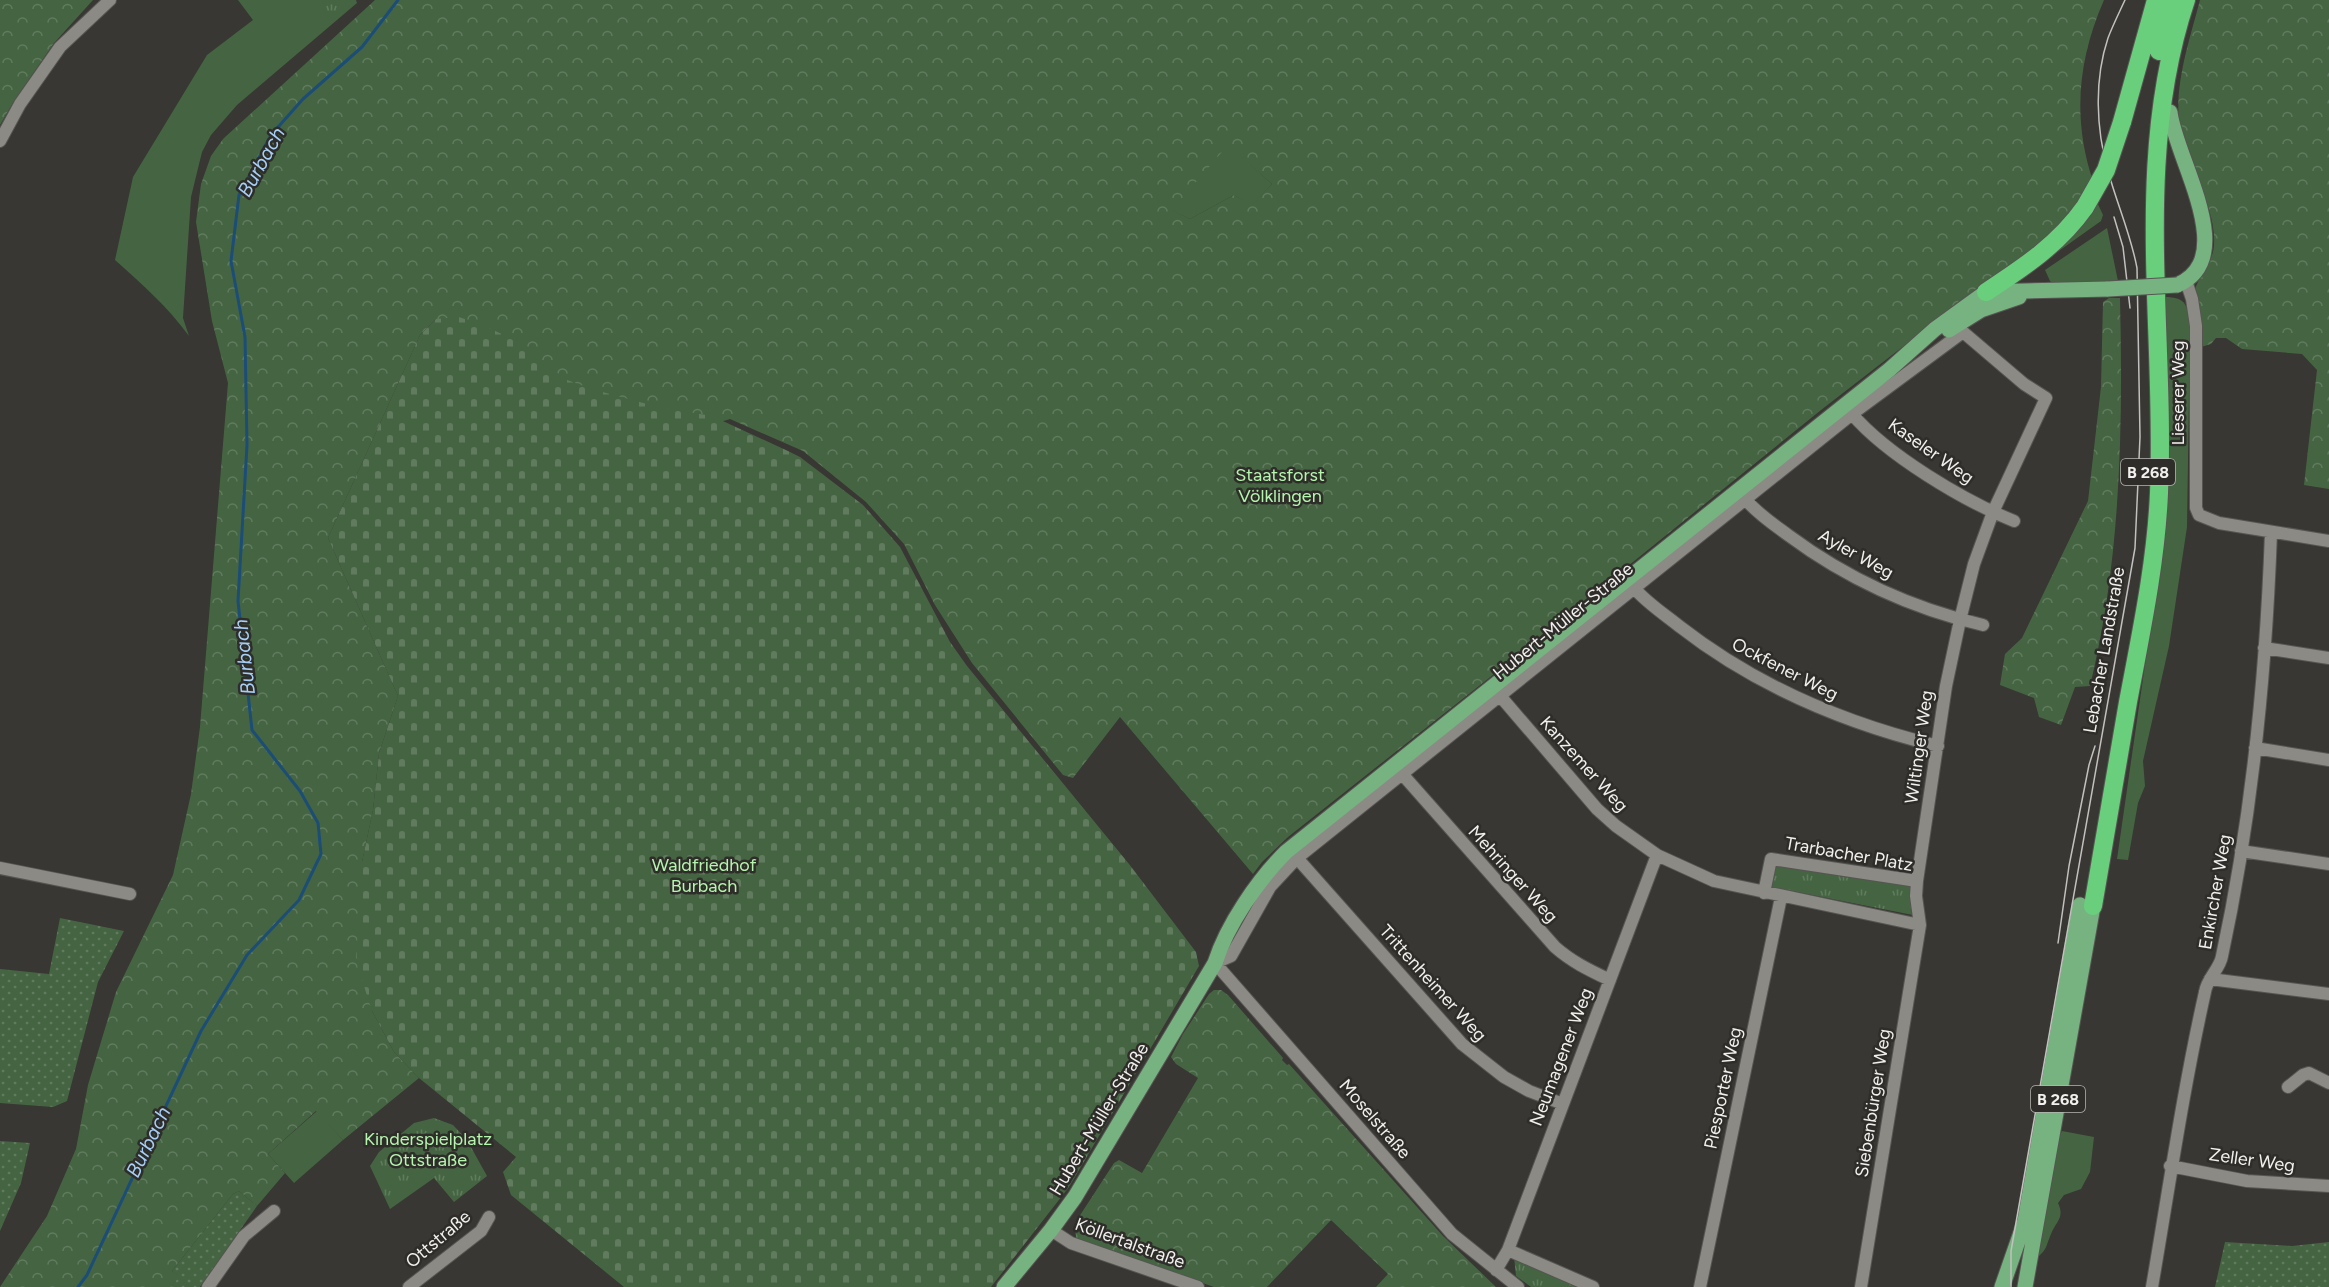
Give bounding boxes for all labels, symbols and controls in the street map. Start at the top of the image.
water label: Burbach [232,123,290,201]
street label: Lieserer Weg [2167,341,2189,445]
street label: Kaseler Weg [1884,413,1978,489]
road number: B 268 [2121,459,2175,485]
park label: Staatsforst Völklingen [1235,464,1325,507]
street label: Ayler Weg [1814,524,1898,584]
street label: Hubert-Müller-Straße [1488,558,1638,684]
street label: Lebacher Landstraße [2079,565,2130,735]
water label: Burbach [228,618,260,696]
street label: Ockfener Weg [1728,633,1842,705]
street label: Wiltinger Weg [1900,689,1938,805]
street label: Kanzemer Weg [1535,712,1633,816]
street label: Mehringer Weg [1464,821,1562,927]
street label: Trarbacher Platz [1783,832,1915,876]
street label: Enkircher Weg [2194,833,2236,951]
park label: Waldfriedhof Burbach [652,854,757,897]
street label: Trittenheimer Weg [1375,920,1491,1046]
street label: Neumagener Weg [1525,985,1597,1129]
street label: Piesporter Weg [1699,1025,1747,1151]
street label: Siebenbürger Weg [1850,1027,1896,1179]
street label: Hubert-Müller-Straße [1045,1039,1153,1199]
street label: Moselstraße [1334,1075,1416,1163]
road number: B 268 [2031,1086,2085,1112]
water label: Burbach [121,1103,175,1181]
park label: Kinderspielplatz Ottstraße [364,1128,492,1171]
street label: Zeller Weg [2208,1143,2296,1177]
street label: Ottstraße [401,1205,475,1273]
street label: Köllertalstraße [1072,1213,1188,1273]

